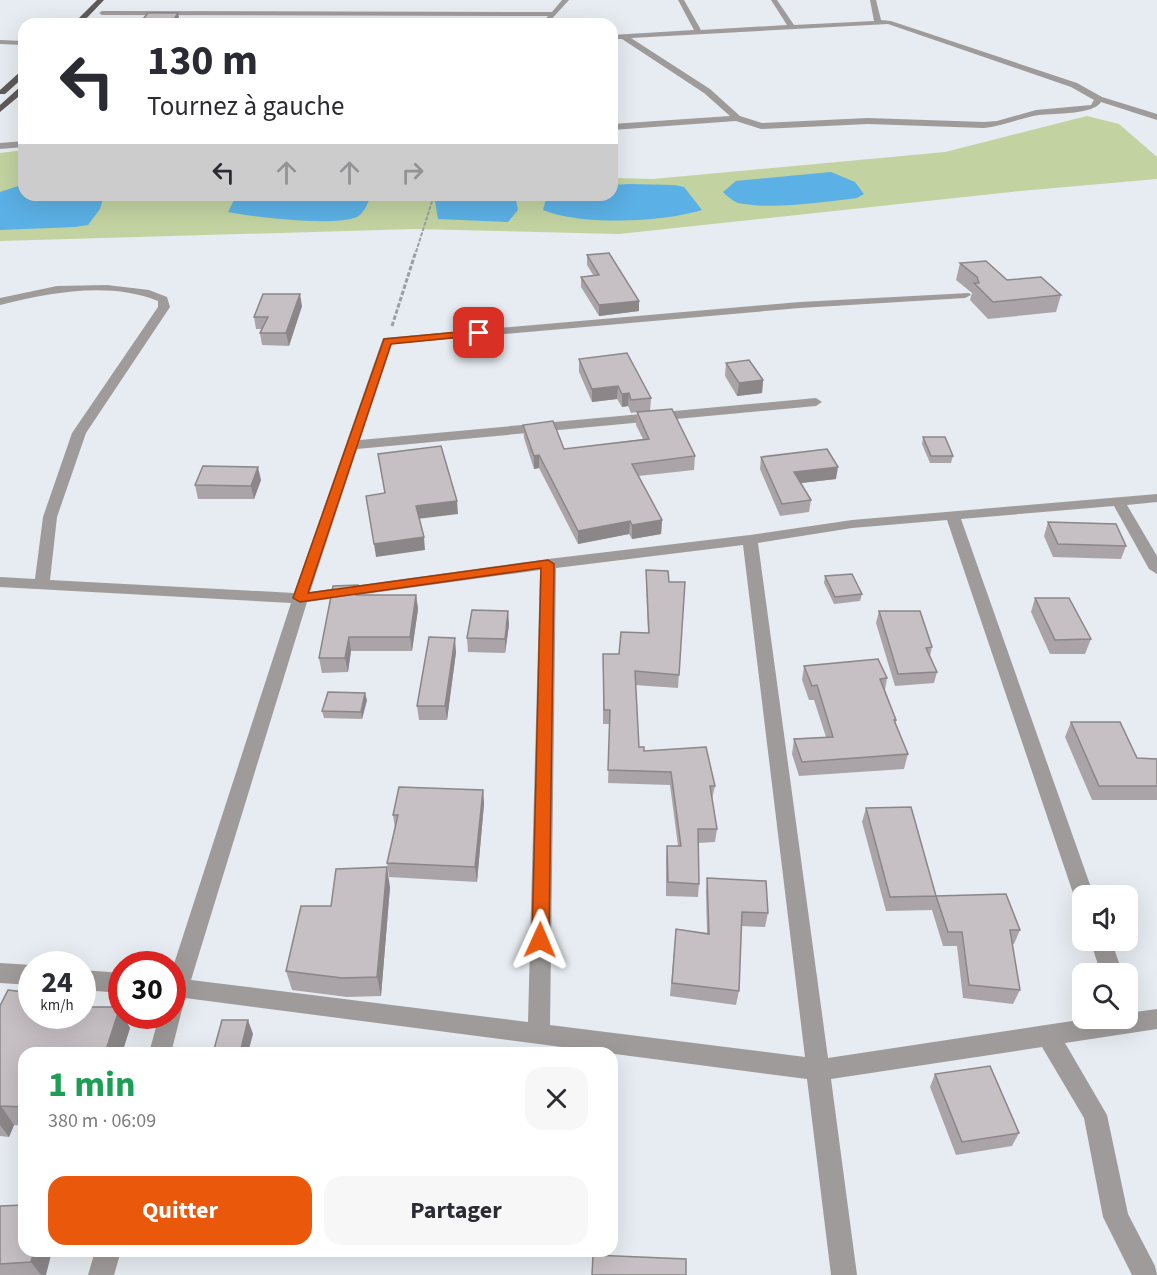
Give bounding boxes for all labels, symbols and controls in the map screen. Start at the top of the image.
text: 130 m [147,31,258,91]
icon: left [48,42,126,120]
text: Tournez à gauche [147,87,344,126]
icon: left [207,156,240,189]
icon: ahead [270,156,303,189]
icon: ahead [333,156,366,189]
icon: right [396,156,429,189]
pin [453,307,504,358]
icon: arrive [462,316,495,349]
map controls [1072,885,1138,1029]
button: sound [1072,885,1138,951]
position arrow [508,908,572,972]
speed limit sign: 30 [108,951,186,1029]
text: 24 [41,961,73,1004]
button: search [1072,963,1138,1029]
text: km/h [40,995,74,1016]
text: 1 min [48,1059,136,1110]
button: close [525,1067,588,1130]
text: 380 m · 06:09 [48,1107,156,1135]
button: Quitter [48,1176,312,1245]
button: Partager [324,1176,588,1245]

